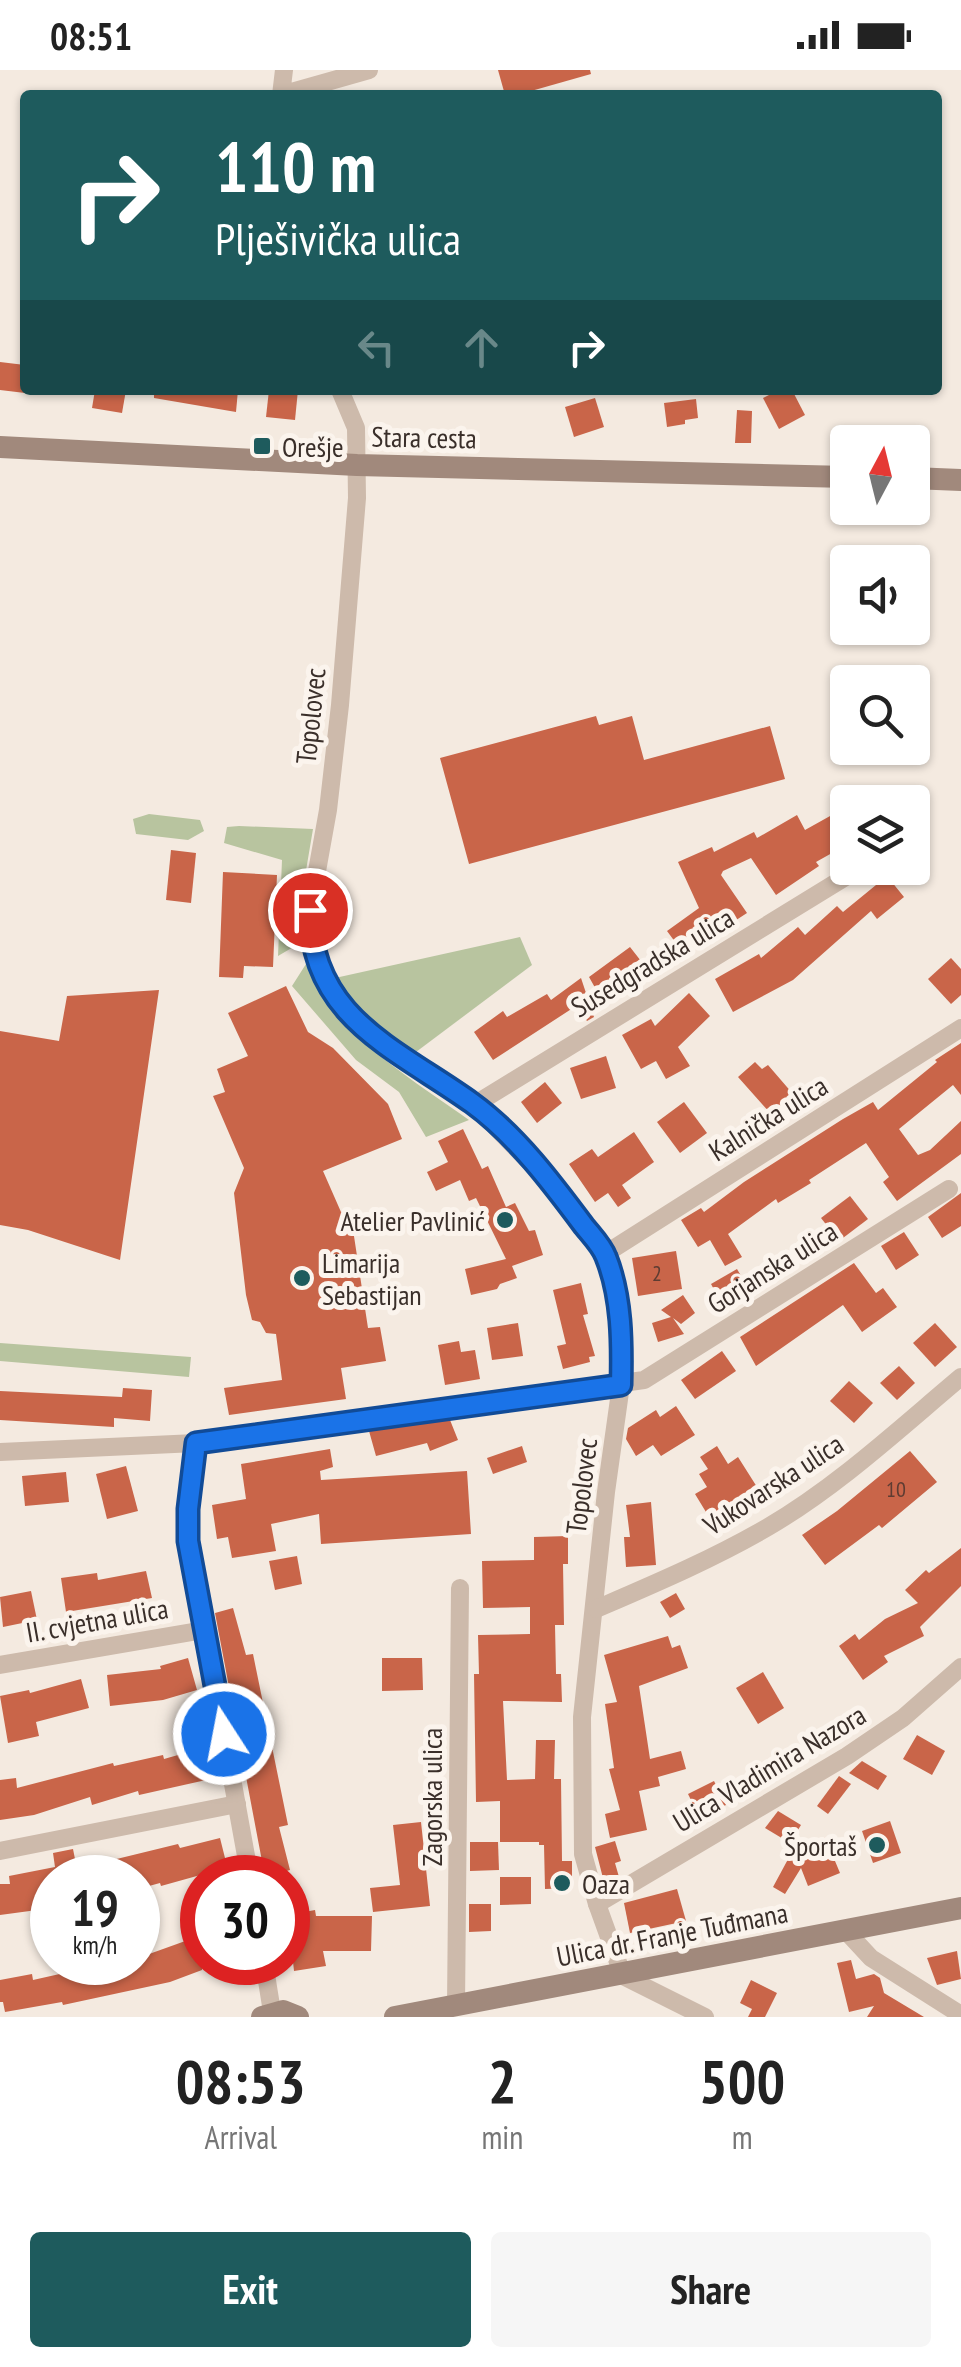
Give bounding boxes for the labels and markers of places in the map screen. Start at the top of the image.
place label: Orešje [282,428,344,465]
marker: Orešje [251,435,273,457]
pin [268,868,353,953]
place label: Atelier Pavlinić [340,1202,485,1239]
marker: Atelier Pavlinić [494,1209,516,1231]
place label: Limarija Sebastijan [322,1244,422,1313]
marker: Limarija Sebastijan [291,1267,313,1289]
place label: Športaš [784,1827,857,1864]
marker: Športaš [866,1834,888,1856]
place label: Oaza [582,1865,630,1902]
marker: Oaza [551,1872,573,1894]

